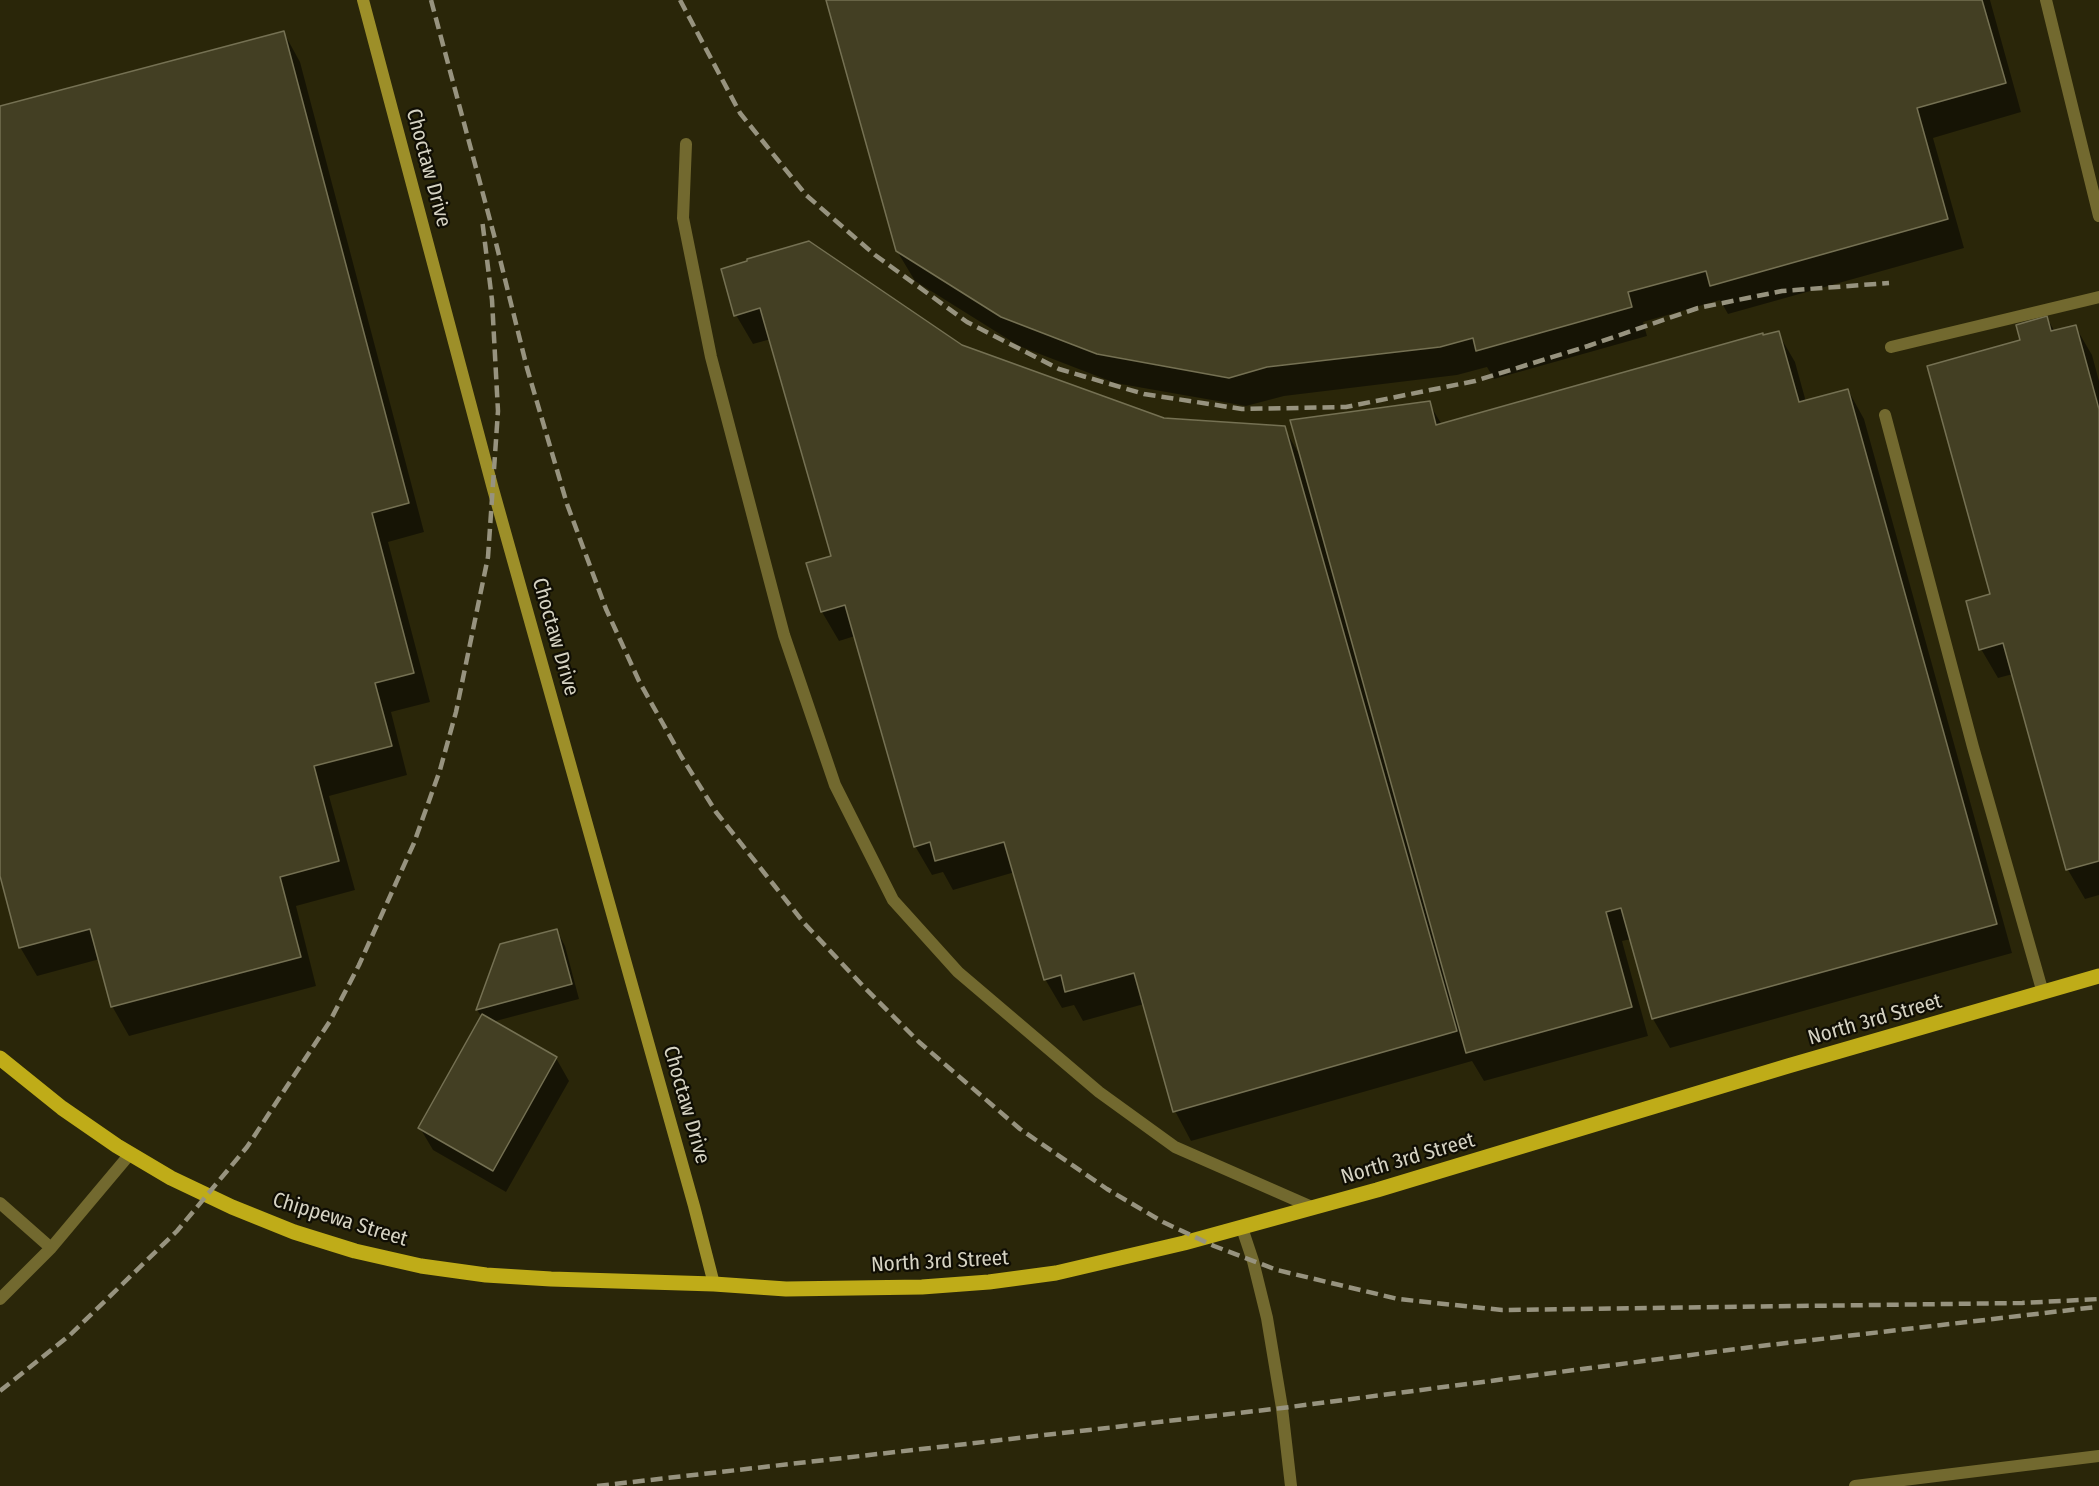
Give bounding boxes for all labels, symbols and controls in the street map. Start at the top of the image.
street label: Choctaw Drive [400,106,456,230]
street label: Choctaw Drive [526,575,584,699]
street label: North 3rd Street [1805,989,1945,1051]
street label: Choctaw Drive [657,1043,715,1167]
street label: North 3rd Street [1338,1128,1478,1190]
street label: Chippewa Street [269,1188,411,1252]
street label: North 3rd Street [870,1246,1010,1278]

